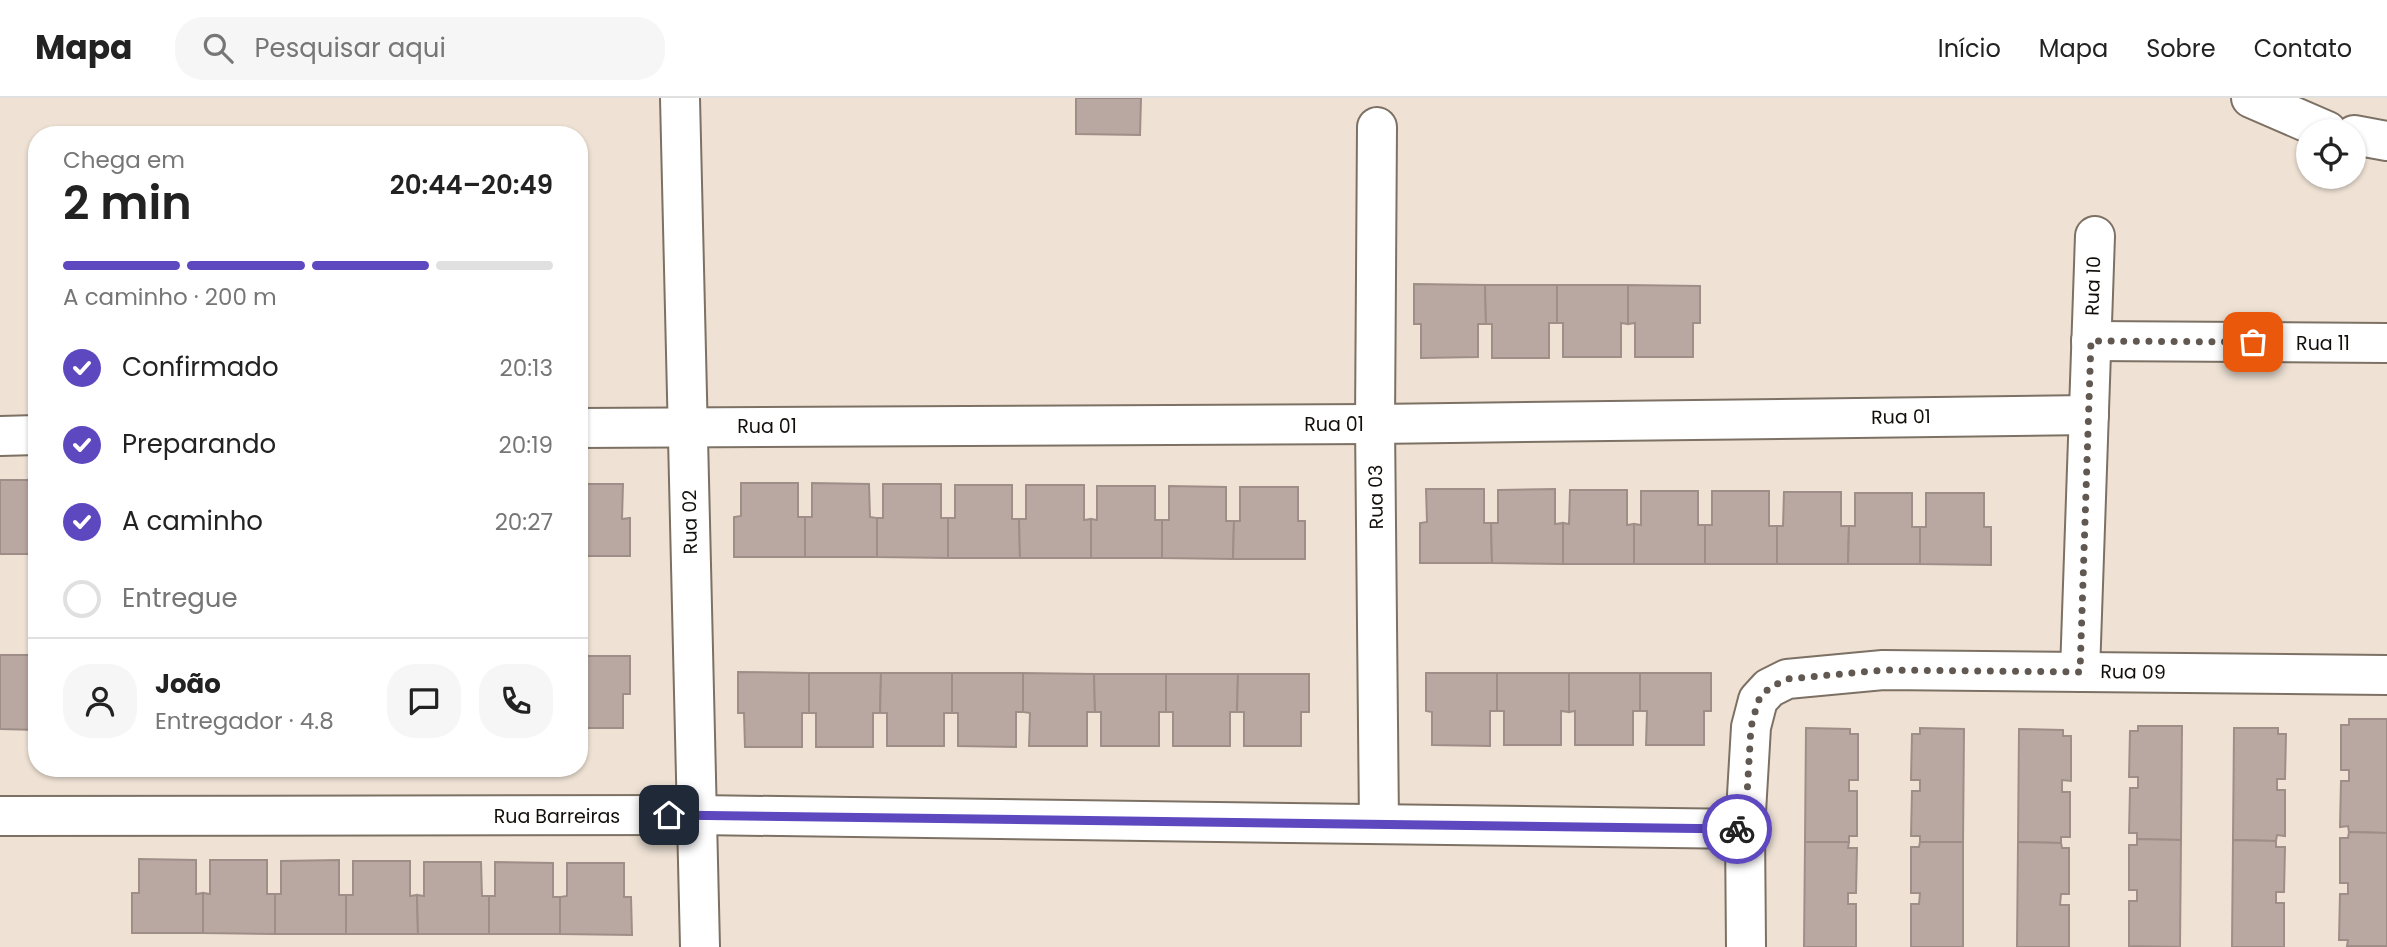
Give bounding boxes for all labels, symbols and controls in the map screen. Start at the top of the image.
search box [175,17,665,80]
text: Mapa [35,24,133,71]
icon: search [199,29,237,67]
text: Pesquisar aqui [255,30,446,66]
text: Início [1938,32,2001,65]
text: Mapa [2039,32,2108,65]
text: Sobre [2146,32,2216,65]
text: Contato [2254,32,2352,65]
map controls [2296,119,2366,189]
button: locate [2296,119,2366,189]
text: Chega em [63,144,185,176]
text: 20:44–20:49 [390,167,553,203]
text: 2 min [63,171,192,235]
street label: Rua 10 [2078,256,2108,316]
text: A caminho · 200 m [63,281,277,313]
pin [2223,312,2283,372]
icon: bag [2234,323,2272,361]
street label: Rua 11 [2296,330,2350,357]
icon: check [63,349,101,387]
text: Confirmado [122,349,279,385]
text: 20:13 [500,352,553,384]
street label: Rua 01 [1871,403,1931,431]
street label: Rua 01 [1304,411,1364,438]
street label: Rua 01 [737,413,797,440]
icon: check [63,426,101,464]
text: Preparando [122,426,276,462]
text: 20:19 [499,429,553,461]
street label: Rua 03 [1362,464,1390,530]
street label: Rua 02 [676,489,704,554]
icon: check [63,503,101,541]
text: A caminho [122,503,263,539]
text: 20:27 [495,506,553,538]
text: Entregue [122,580,238,616]
street label: Rua 09 [2100,658,2166,686]
button: person [63,664,137,738]
button: chat [387,664,461,738]
button: phone [479,664,553,738]
text: João [155,666,221,702]
text: Entregador · 4.8 [155,705,334,737]
pin [639,785,699,845]
courier [1702,794,1772,864]
icon: home [650,796,688,834]
street label: Rua Barreiras [494,803,620,830]
icon: bike [1718,810,1756,848]

